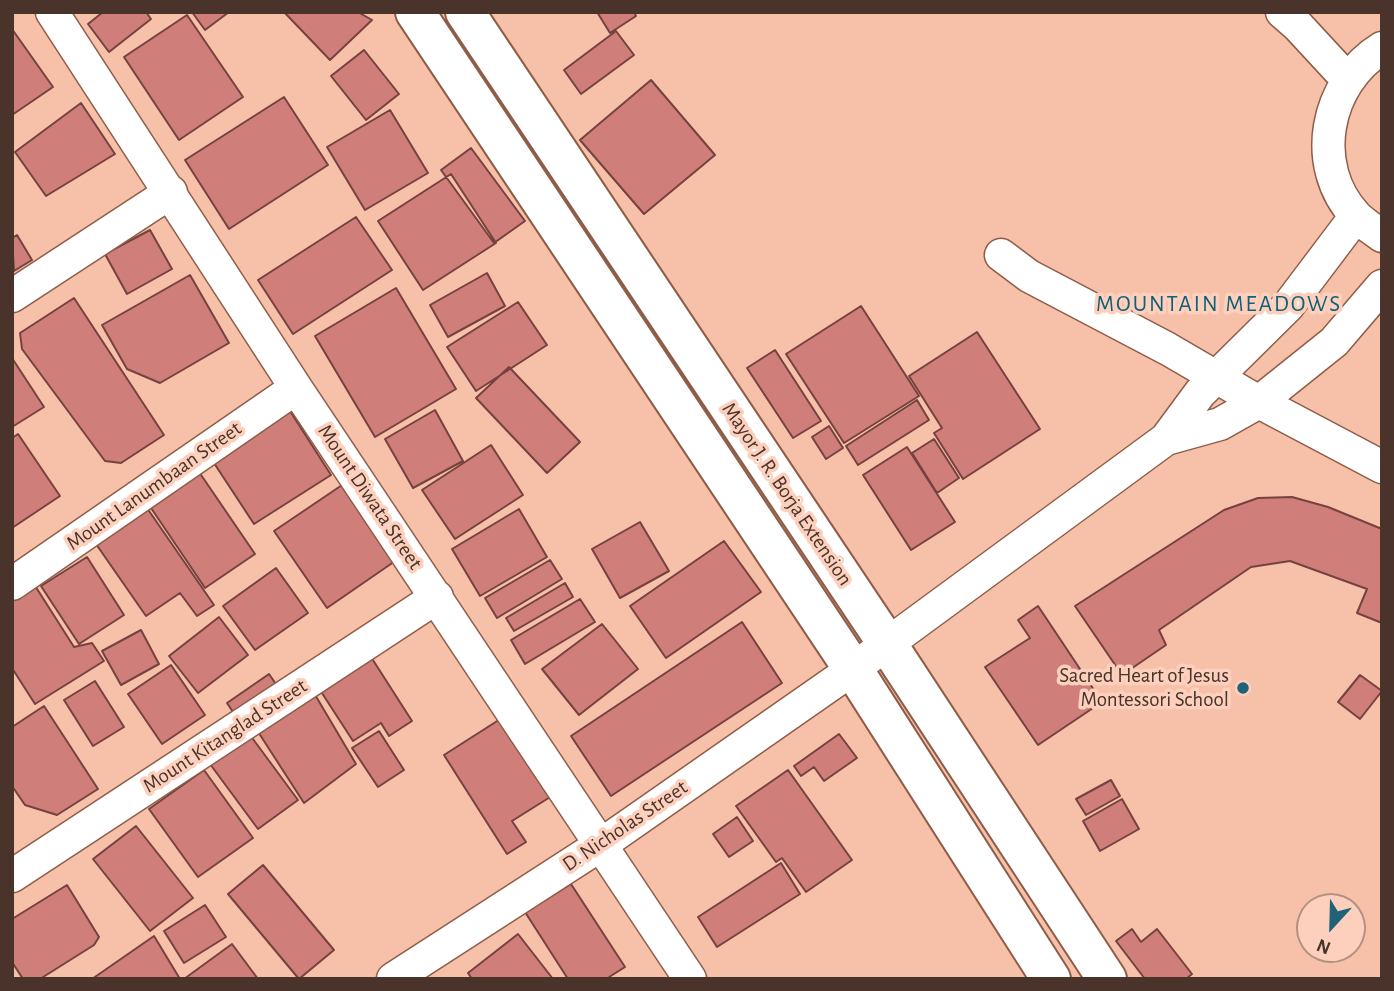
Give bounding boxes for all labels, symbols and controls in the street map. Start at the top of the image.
district label: MOUNTAIN MEADOWS [1098,290,1340,318]
street label: Mayor J. R. Borja Extension [716,398,858,590]
street label: Mount Lanumbaan Street [62,416,246,556]
street label: Mount Diwata Street [312,420,428,574]
place label: Sacred Heart of Jesus Montessori School [1059,663,1229,713]
street label: Mount Kitanglad Street [138,674,312,798]
marker: Sacred Heart of Jesus Montessori School [1235,680,1251,696]
street label: D. Nicholas Street [558,775,692,877]
north arrow [1296,893,1366,963]
text: N [1314,935,1333,957]

